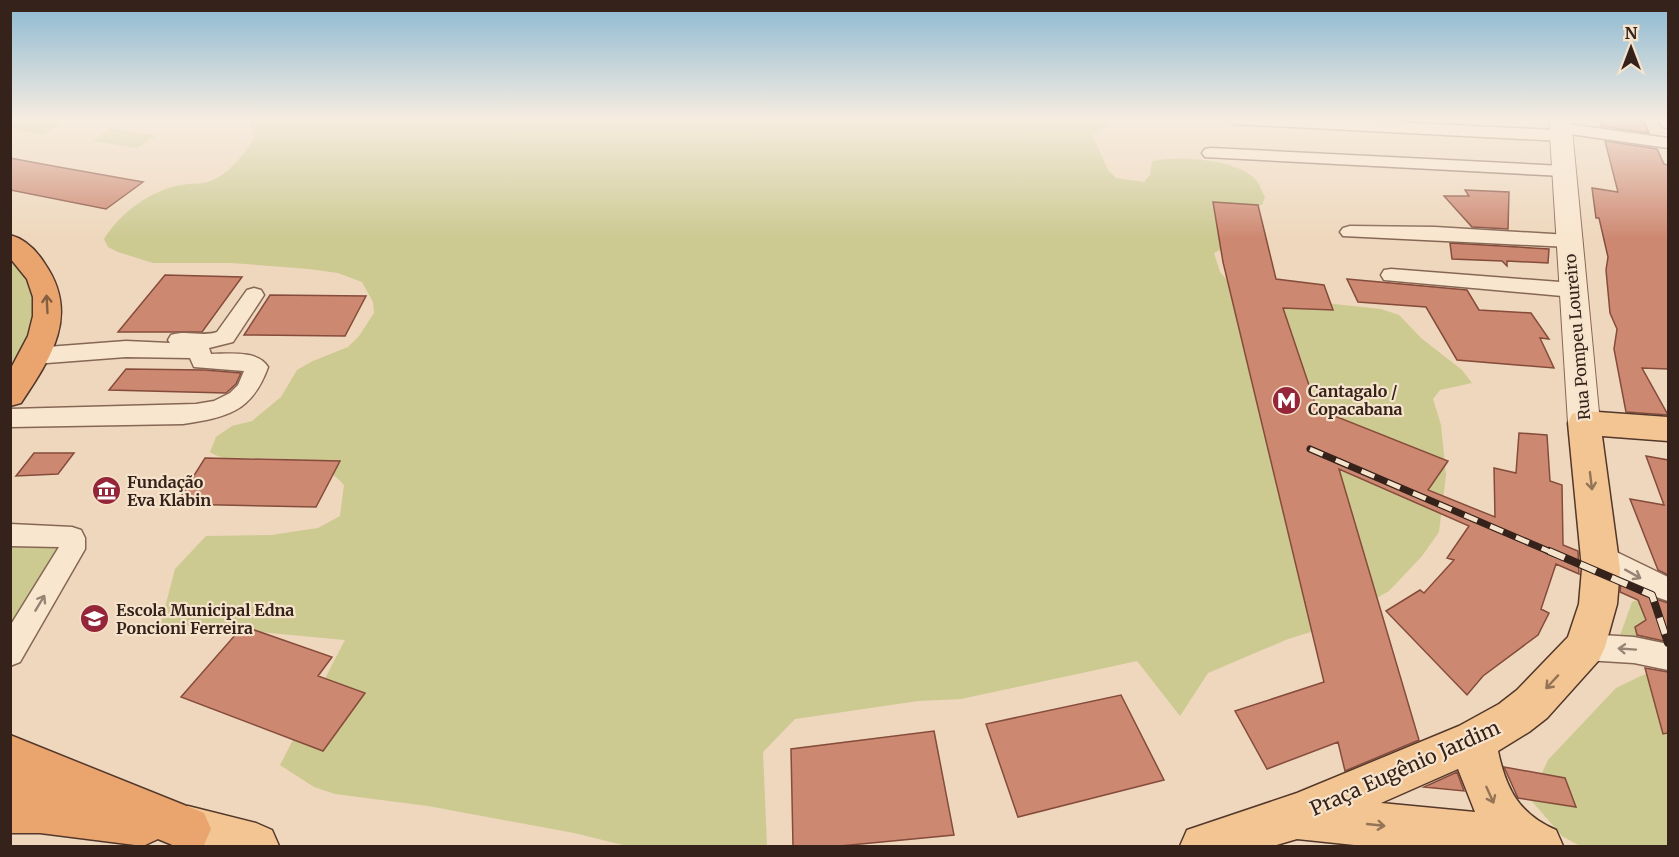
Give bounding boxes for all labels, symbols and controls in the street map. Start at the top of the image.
north arrow [1601,18,1661,78]
text: N [1625,23,1638,43]
street label: Rua Pompeu Loureiro [1560,253,1594,421]
one-way arrow [41,295,52,315]
place label: Cantagalo / Copacabana [1308,381,1403,419]
metro station icon: Cantagalo / Copacabana [1271,384,1303,416]
one-way arrow [1586,470,1597,490]
place label: Fundação Eva Klabin [127,472,211,510]
museum icon: Fundação Eva Klabin [90,475,122,507]
one-way arrow [1624,568,1641,580]
one-way arrow [35,595,47,612]
place label: Escola Municipal Edna Poncioni Ferreira [116,600,294,638]
school or university icon: Escola Municipal Edna Poncioni Ferreira [79,603,111,635]
one-way arrow [1618,644,1638,655]
one-way arrow [1545,674,1559,689]
street label: Praça Eugênio Jardim [1306,714,1504,821]
one-way arrow [1485,785,1497,803]
one-way arrow [1365,820,1385,831]

